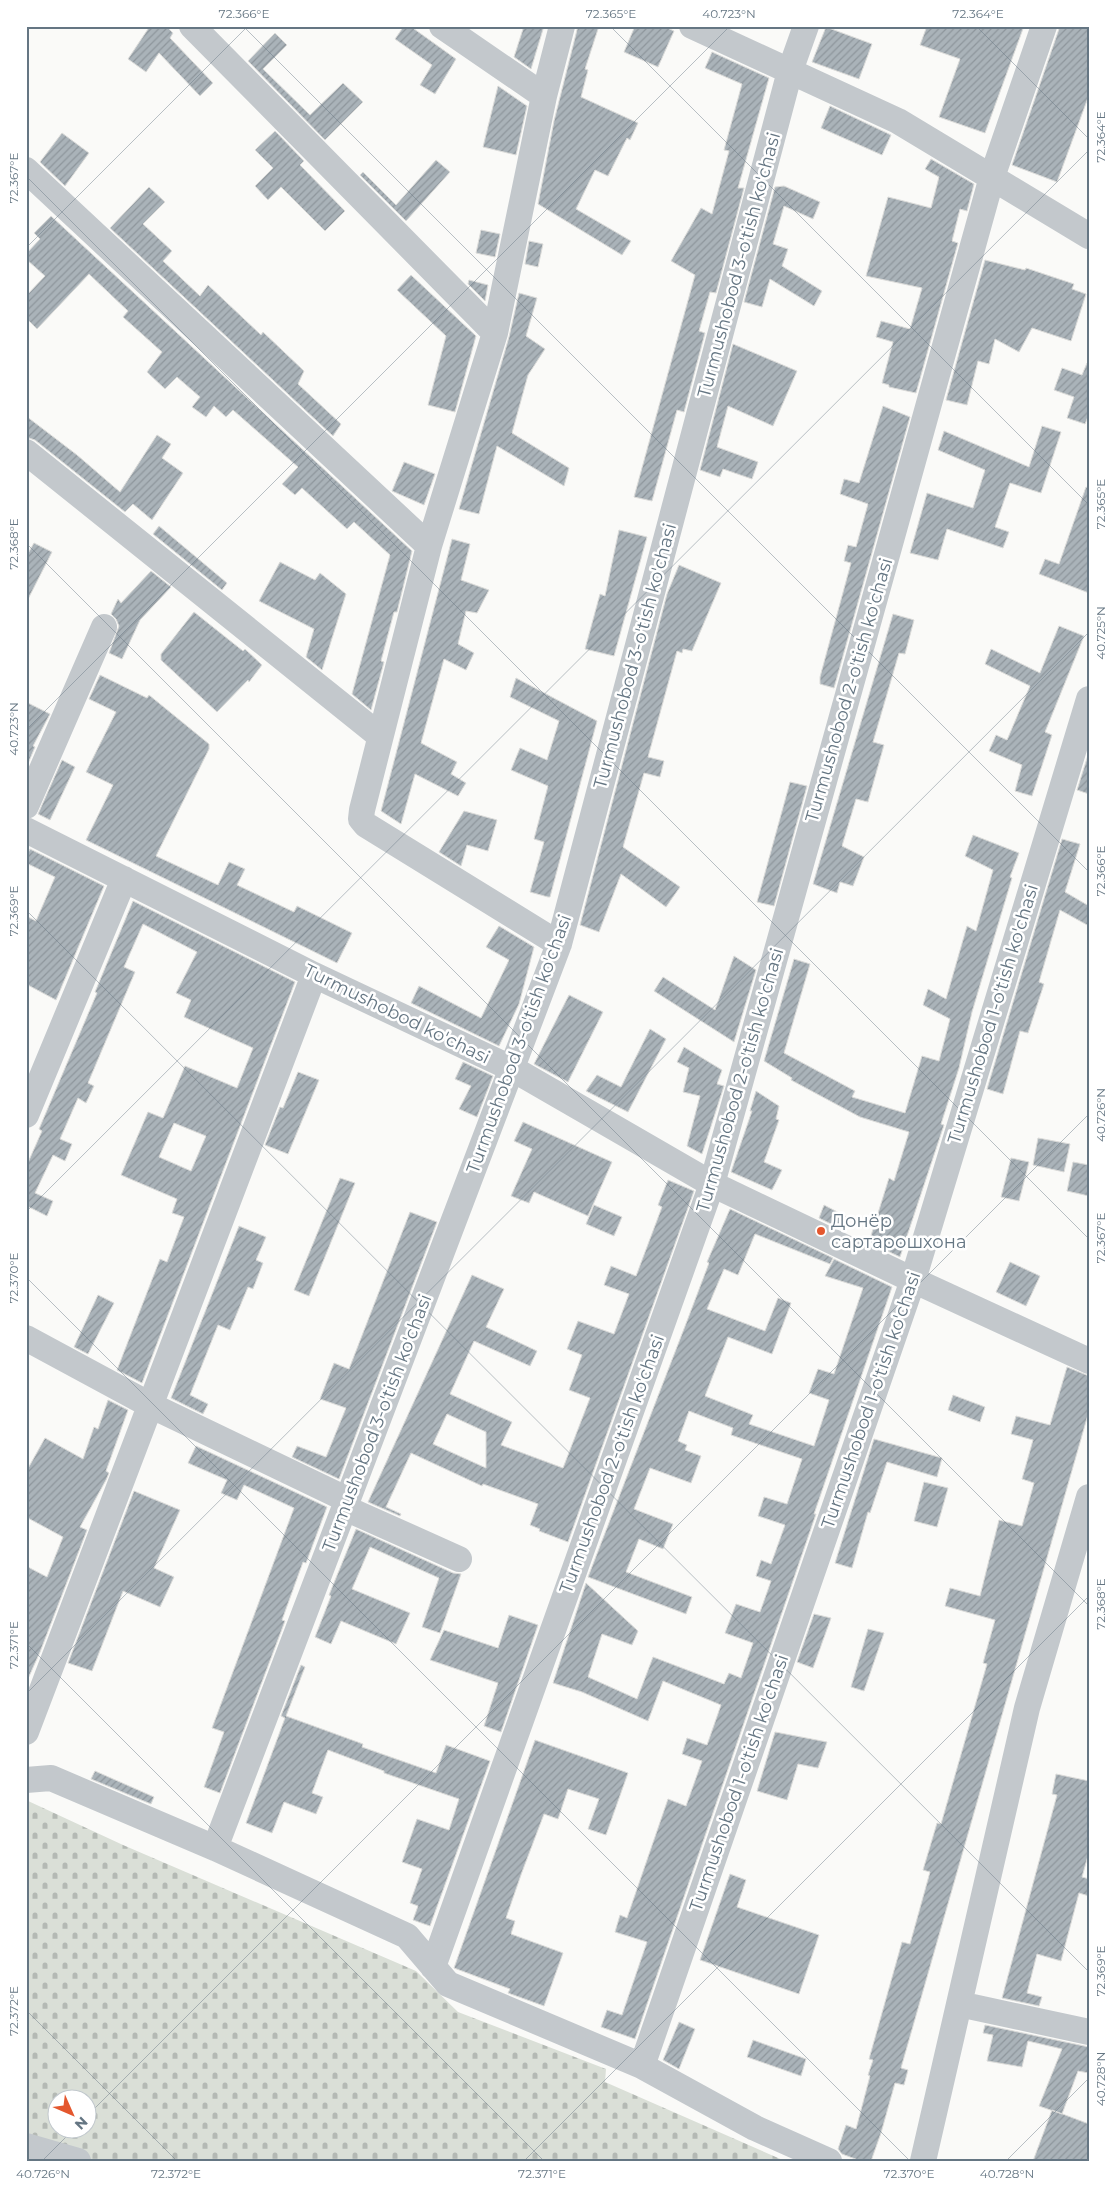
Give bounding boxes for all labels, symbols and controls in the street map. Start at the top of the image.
text: 72.366°E [219,6,269,21]
text: 72.365°E [586,6,636,21]
text: 40.723°N [702,6,756,21]
text: 72.364°E [952,6,1004,21]
text: 72.364°E [1093,111,1108,163]
street label: Turmushobod 3-o'tish ko'chasi [693,130,785,400]
text: 72.367°E [6,153,21,203]
text: 72.365°E [1093,479,1108,529]
text: 72.368°E [6,518,21,570]
street label: Turmushobod 3-o'tish ko'chasi [589,521,681,791]
street label: Turmushobod 2-o'tish ko'chasi [801,555,897,825]
text: 40.725°N [1093,606,1108,660]
text: 40.723°N [6,702,21,756]
text: 72.366°E [1093,846,1108,896]
street label: Turmushobod 1-o'tish ko'chasi [943,882,1043,1146]
text: 72.369°E [6,885,21,937]
street label: Turmushobod 3-o'tish ko'chasi [462,912,576,1176]
street label: Turmushobod 2-o'tish ko'chasi [692,945,788,1215]
street label: Turmushobod ko'chasi [300,959,494,1069]
text: 40.726°N [1093,1088,1108,1142]
place label: Донёр сартарошхона [831,1210,966,1253]
text: 72.367°E [1093,1213,1108,1263]
marker: Донёр сартарошхона [815,1225,827,1237]
text: 72.370°E [6,1252,21,1304]
street label: Turmushobod 1-o'tish ko'chasi [817,1269,925,1531]
street label: Turmushobod 3-o'tish ko'chasi [318,1291,436,1555]
street label: Turmushobod 2-o'tish ko'chasi [555,1332,669,1596]
text: 72.368°E [1093,1578,1108,1630]
text: 72.371°E [6,1621,21,1669]
street label: Turmushobod 1-o'tish ko'chasi [685,1652,793,1914]
text: 72.369°E [1093,1945,1108,1997]
text: 72.372°E [6,1986,21,2036]
text: 40.728°N [1093,2052,1108,2106]
north arrow [48,2090,98,2140]
text: N [71,2113,92,2134]
text: 40.726°N [16,2166,70,2181]
text: 72.372°E [151,2166,201,2181]
text: 72.371°E [518,2166,566,2181]
text: 72.370°E [883,2166,935,2181]
text: 40.728°N [980,2166,1034,2181]

